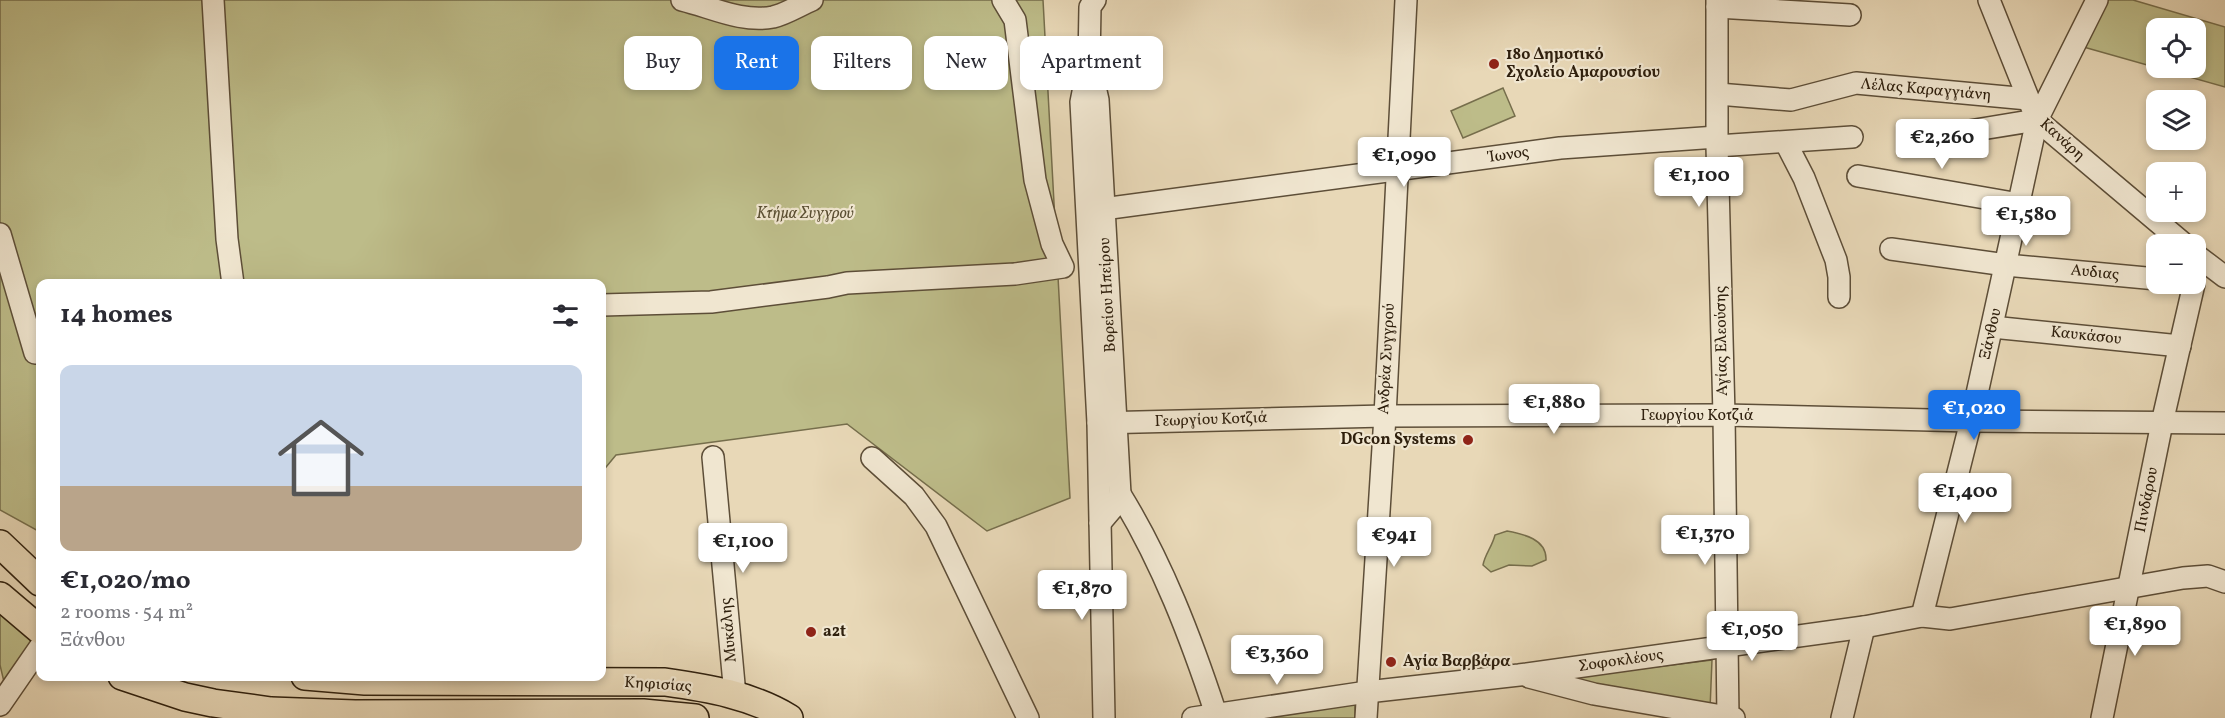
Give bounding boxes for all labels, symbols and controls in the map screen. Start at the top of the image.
map controls [2146,18,2206,294]
button: locate [2146,18,2206,78]
chip: Buy [624,36,702,90]
chip: Rent [714,36,799,90]
chip: Filters [811,36,912,90]
chip: New [924,36,1008,90]
chip: Apartment [1020,36,1163,90]
place label: 18ο Δημοτικό Σχολείο Αμαρουσίου [1506,44,1660,84]
marker: 18ο Δημοτικό Σχολείο Αμαρουσίου [1487,57,1501,71]
street label: Λέλας Καραγγιάνη [1860,73,1992,107]
button: layers [2146,90,2206,150]
street label: Κανάρη [2034,114,2090,166]
pin: €2,260 [1893,119,1991,170]
text: €2,260 [1910,124,1974,152]
pin: €1,090 [1355,137,1453,188]
street label: Ίωνος [1486,141,1530,169]
text: €1,090 [1372,142,1436,170]
pin: €1,100 [1650,157,1748,208]
text: €1,100 [1668,162,1730,190]
button: + [2146,162,2206,222]
pin: €1,580 [1977,196,2075,247]
text: €1,580 [1995,201,2057,229]
park label: Κτήμα Συγγρού [756,203,854,225]
button: − [2146,234,2206,294]
street label: Βορείου Ηπείρου [1094,237,1122,353]
street label: Αυδιας [2070,260,2120,286]
street label: Αγίας Ελεούσης [1710,286,1734,396]
text: 14 homes [60,297,173,333]
icon: filters [549,299,582,332]
street label: Ανδρέα Συγγρού [1373,303,1401,415]
street label: Ξάνθου [1974,306,2008,362]
street label: Καυκάσου [2050,321,2123,351]
pin: €1,880 [1505,384,1603,435]
text: €1,880 [1523,389,1585,417]
pin: €1,020 [1925,390,2023,441]
text: €1,020 [1942,395,2006,423]
icon: home [267,404,375,512]
street label: Γεωργίου Κοτζιά [1640,405,1754,427]
street label: Γεωργίου Κοτζιά [1154,407,1268,433]
place label: DGcon Systems [1340,429,1456,451]
marker: DGcon Systems [1461,433,1475,447]
street label: Πινδάρου [2130,465,2164,535]
pin: €1,400 [1916,473,2014,524]
text: €1,400 [1932,478,1998,506]
pin: €1,370 [1656,515,1754,566]
pin: €941 [1358,517,1430,568]
text: €1,370 [1675,520,1735,548]
text: €941 [1371,522,1417,550]
pin: €1,100 [694,523,792,574]
text: €1,100 [712,528,774,556]
text: €1,020/mo [60,563,191,599]
pin: €1,870 [1033,570,1131,621]
text: €1,870 [1052,575,1112,603]
street label: Μυκάλης [715,597,743,663]
text: 2 rooms · 54 m² [60,599,193,627]
pin: €1,890 [2086,606,2184,657]
pin: €1,050 [1703,611,1801,662]
text: €1,890 [2103,611,2167,639]
text: €1,050 [1721,616,1783,644]
place label: a2t [823,621,846,643]
marker: a2t [804,625,818,639]
text: Ξάνθου [60,627,125,655]
pin: €3,360 [1228,635,1326,686]
text: €3,360 [1245,640,1309,668]
street label: Σοφοκλέους [1577,644,1665,678]
place label: Αγία Βαρβάρα [1403,651,1511,673]
marker: Αγία Βαρβάρα [1384,655,1398,669]
street label: Κηφισίας [623,672,693,698]

